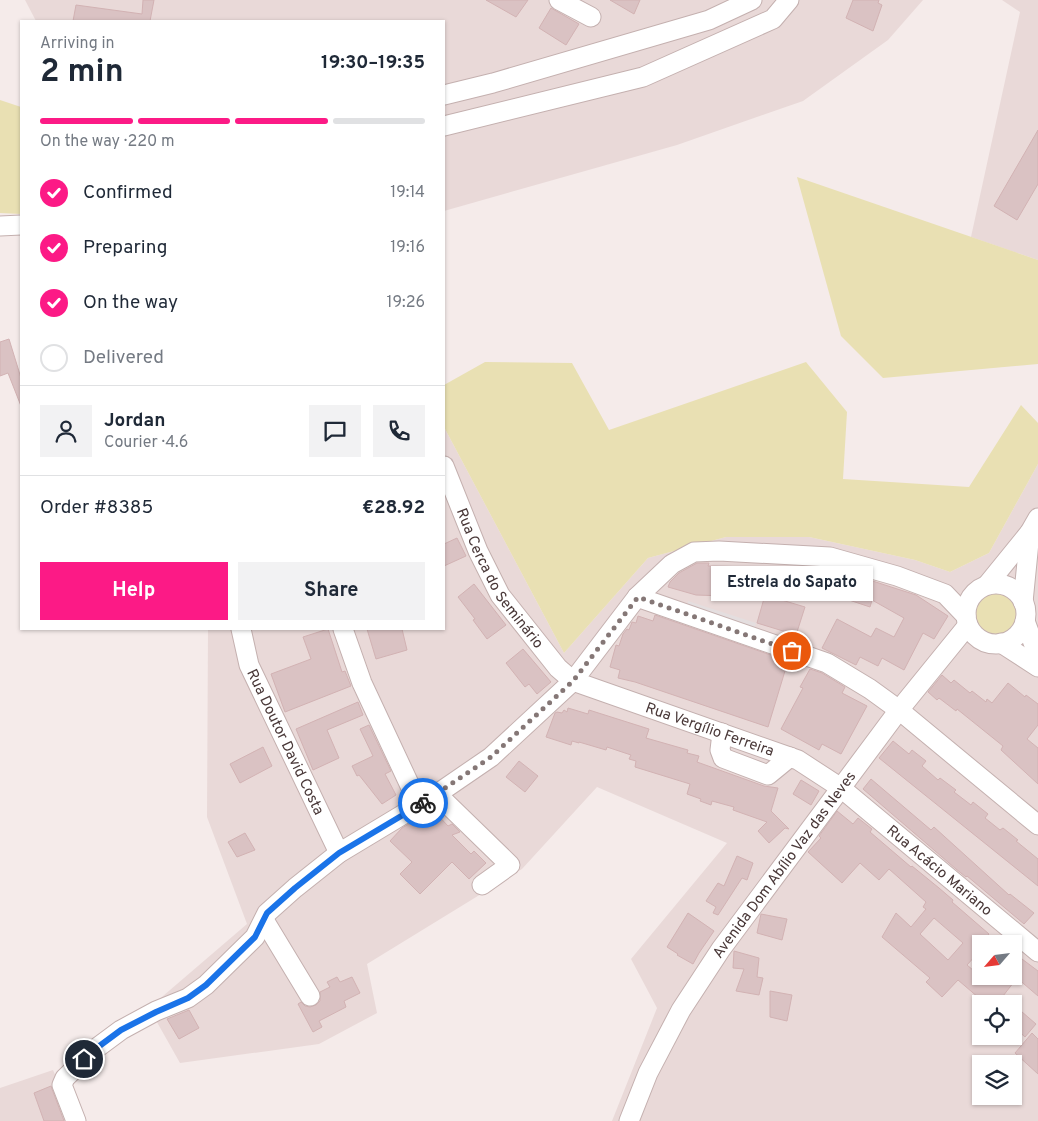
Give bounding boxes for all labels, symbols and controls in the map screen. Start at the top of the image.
text: Arriving in [40,34,115,54]
text: 19:30–19:35 [321,51,425,75]
text: 2 min [40,53,124,93]
text: On the way · 220 m [40,132,175,152]
icon: check [40,179,68,207]
text: Confirmed [83,181,173,205]
text: 19:14 [390,183,425,203]
icon: check [40,234,68,262]
text: Preparing [83,236,167,260]
text: 19:16 [390,238,425,258]
icon: check [40,289,68,317]
text: On the way [83,291,178,315]
text: 19:26 [387,293,425,313]
text: Delivered [83,346,164,370]
button: person [40,405,92,457]
button: chat [309,405,361,457]
button: phone [373,405,425,457]
text: Jordan [104,409,166,433]
text: Courier · 4.6 [104,433,188,453]
text: Order #8385 [40,496,153,520]
text: €28.92 [362,496,425,520]
street label: Rua Cerca do Seminário [451,506,547,653]
button: Help [40,562,228,620]
button: Share [238,562,425,620]
callout: Estrela do Sapato [711,566,873,601]
text: Estrela do Sapato [727,573,857,593]
pin [771,630,813,672]
icon: bag [778,637,806,665]
street label: Rua Doutor David Costa [241,666,327,818]
street label: Rua Vergílio Ferreira [643,699,776,762]
street label: Avenida Dom Abílio Vaz das Neves [709,768,861,963]
courier [398,778,448,828]
icon: bike [409,789,437,817]
street label: Rua Acácio Mariano [882,822,996,921]
north arrow [972,935,1022,985]
map controls [972,935,1022,1105]
button: locate [972,995,1022,1045]
pin [63,1038,105,1080]
icon: home [70,1045,98,1073]
button: layers [972,1055,1022,1105]

